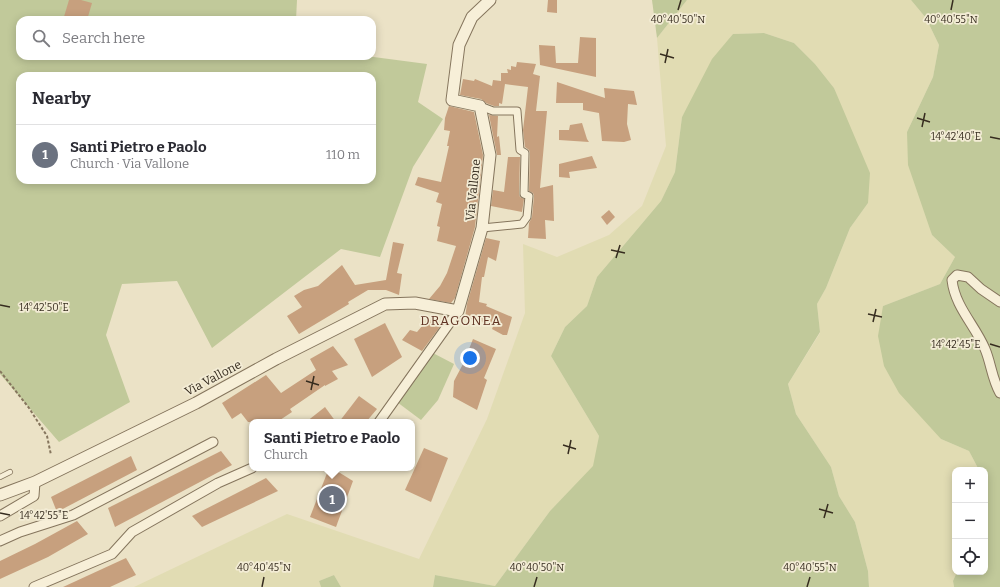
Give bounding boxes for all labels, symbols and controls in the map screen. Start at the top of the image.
text: 40°40'50"N [651,14,705,26]
text: 40°40'55"N [924,14,978,26]
search box [16,16,376,60]
icon: search [30,27,52,49]
text: Search here [62,29,145,47]
text: Nearby [32,88,91,109]
text: 14°42'40"E [931,131,981,143]
text: Santi Pietro e Paolo [70,138,207,156]
text: 1 [42,147,48,162]
text: 110 m [326,147,360,162]
text: Church · Via Vallone [70,156,189,171]
street label: Via Vallone [463,158,483,222]
text: 14°42'50"E [19,302,69,314]
district label: DRAGONEA [420,313,502,328]
text: 14°42'45"E [932,339,980,351]
your location [460,348,480,368]
street label: Via Vallone [182,357,244,399]
popup [249,419,415,471]
text: Santi Pietro e Paolo [264,429,400,447]
text: Church [264,447,308,462]
map controls [952,467,988,575]
button: + [952,467,988,503]
pin: 1 [319,484,345,514]
button: − [952,503,988,539]
text: 14°42'55"E [20,510,68,522]
button: locate [952,539,988,575]
text: 40°40'45"N [237,562,291,574]
text: 40°40'50"N [510,562,564,574]
text: 40°40'55"N [783,562,837,574]

